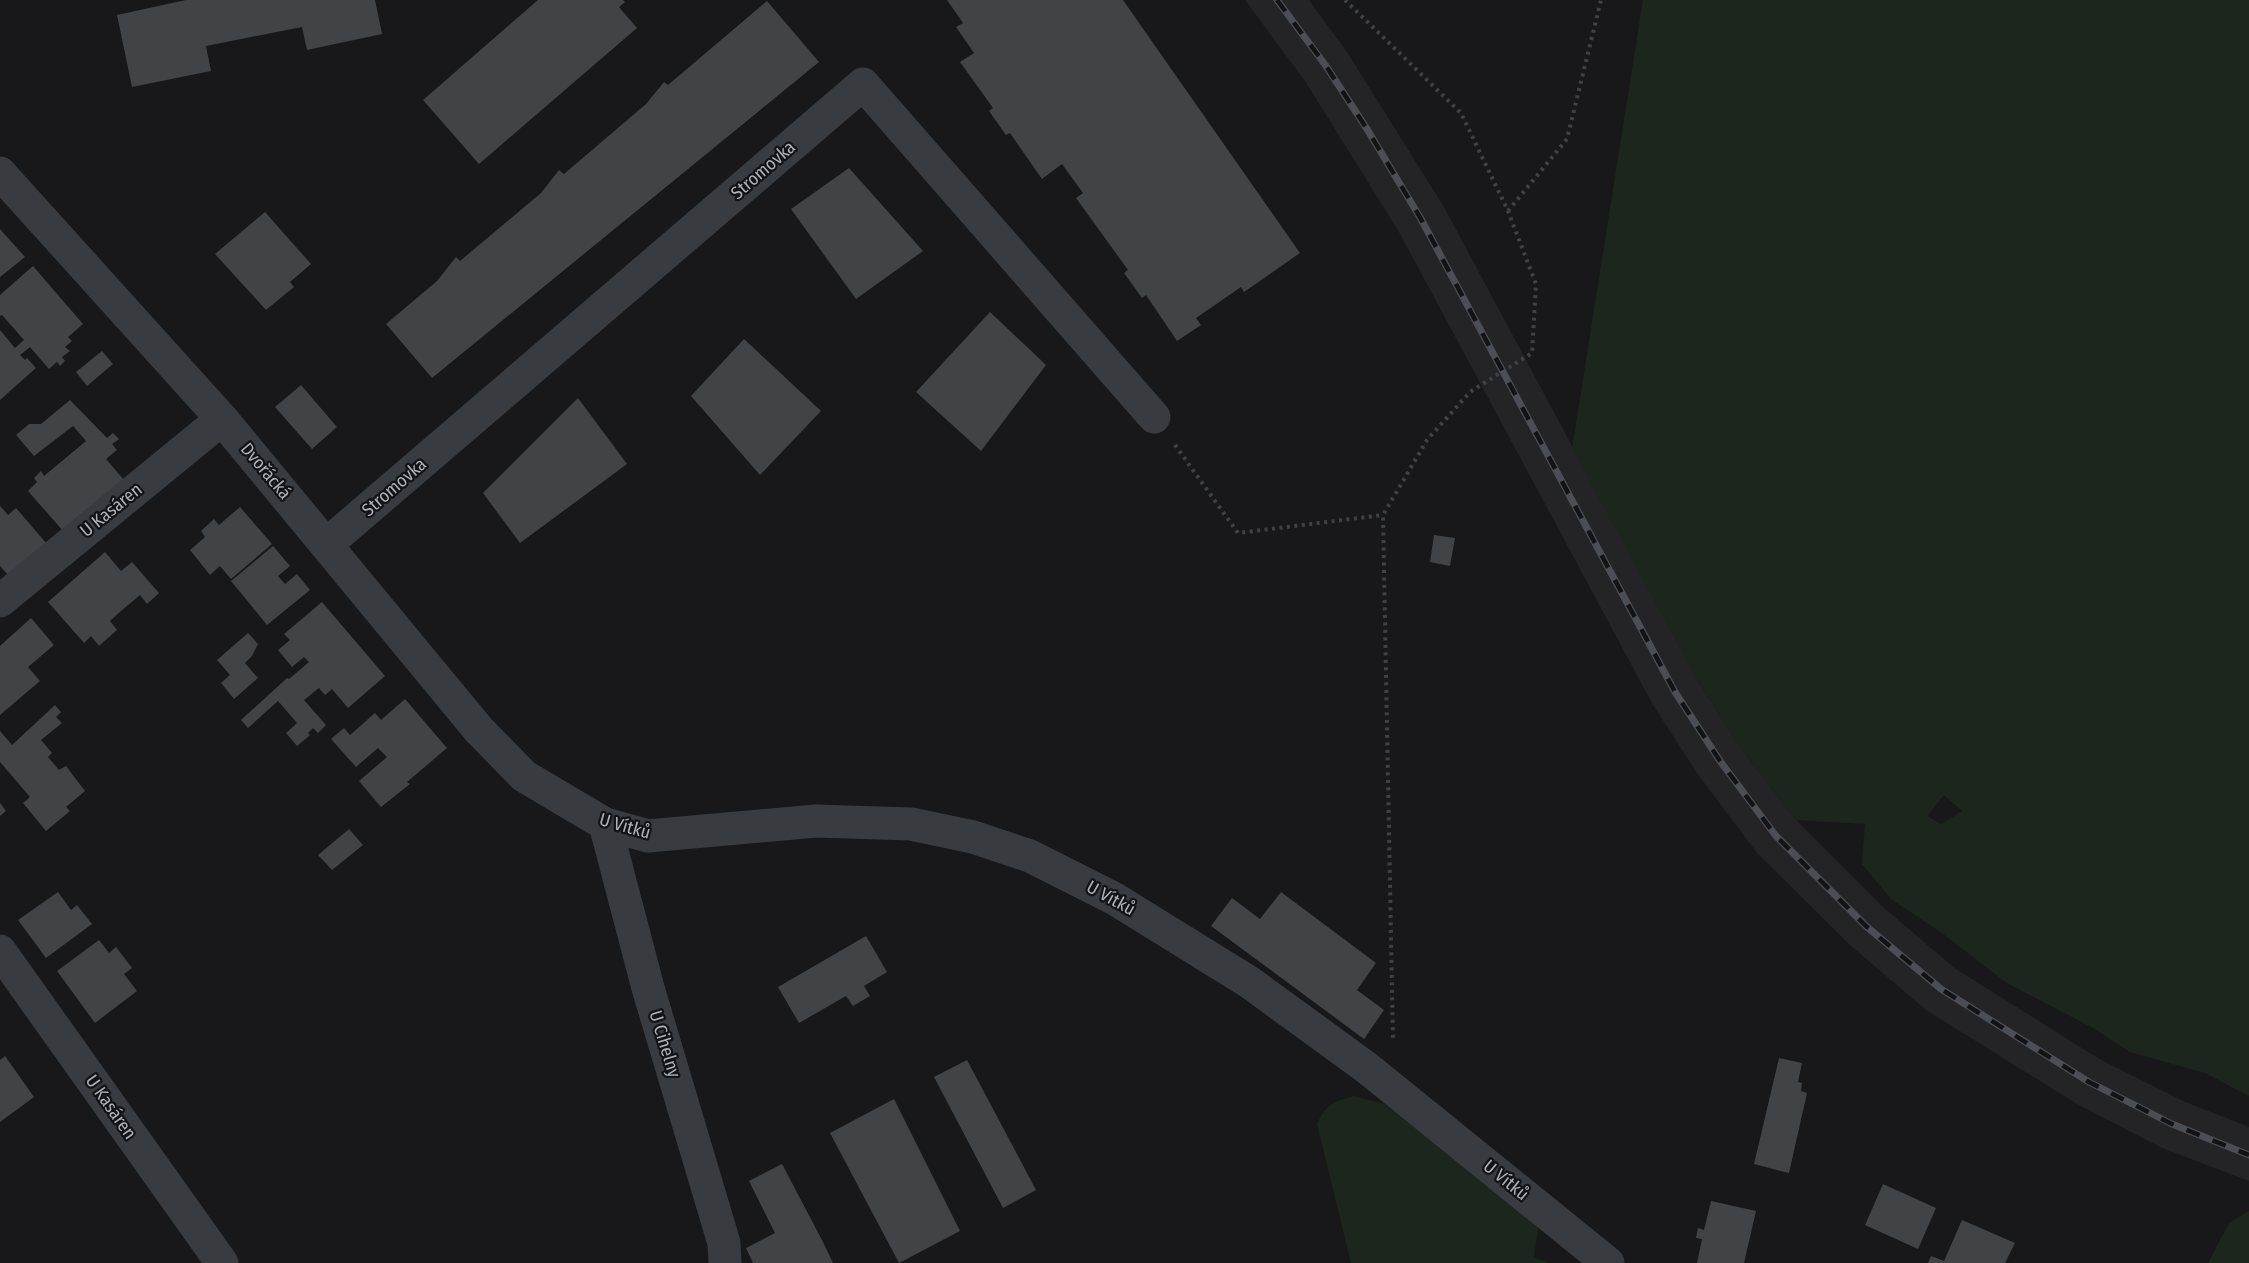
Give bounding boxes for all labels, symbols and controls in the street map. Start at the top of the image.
street label: Stromovka [726,136,800,204]
street label: Dvořácká [236,438,296,504]
street label: Stromovka [357,453,431,521]
street label: U Kasáren [76,478,146,542]
street label: U Vítků [597,808,653,844]
street label: U Vítků [1083,876,1139,920]
street label: U Cihelny [644,1008,686,1080]
street label: U Kasáren [81,1071,141,1143]
street label: U Vítků [1479,1155,1533,1205]

